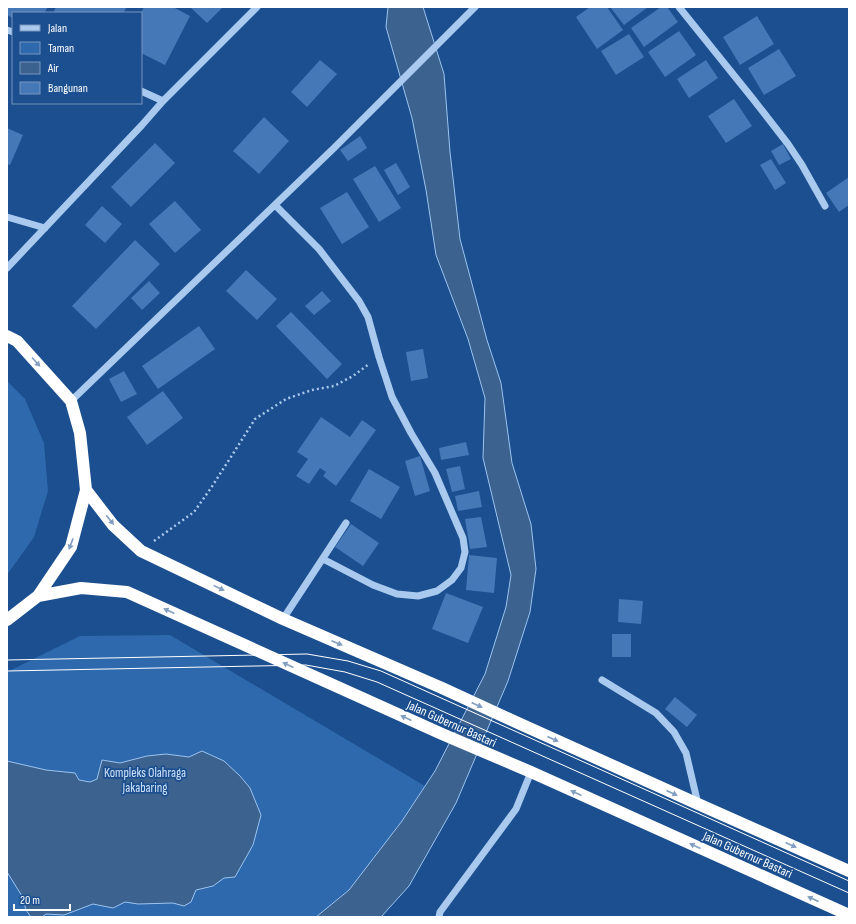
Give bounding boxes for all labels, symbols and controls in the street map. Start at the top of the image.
legend [12,12,142,104]
text: Jalan [47,21,67,36]
text: Taman [48,41,74,56]
text: Air [47,61,59,76]
text: Bangunan [48,81,88,96]
one-way arrow [31,356,40,367]
one-way arrow [105,515,114,526]
one-way arrow [68,539,74,551]
one-way arrow [213,585,224,591]
one-way arrow [164,608,175,614]
one-way arrow [331,640,343,646]
one-way arrow [282,662,293,668]
street label: Jalan Gubernur Bastari [403,697,499,751]
one-way arrow [471,701,483,708]
one-way arrow [401,715,412,721]
one-way arrow [547,736,559,742]
park label: Kompleks Olahraga Jakabaring [104,765,186,796]
one-way arrow [570,789,582,796]
one-way arrow [666,790,678,796]
street label: Jalan Gubernur Bastari [699,828,795,882]
one-way arrow [785,842,796,848]
one-way arrow [689,843,700,849]
scale bar [14,886,70,912]
text: 20 m [20,893,40,908]
one-way arrow [808,896,819,902]

